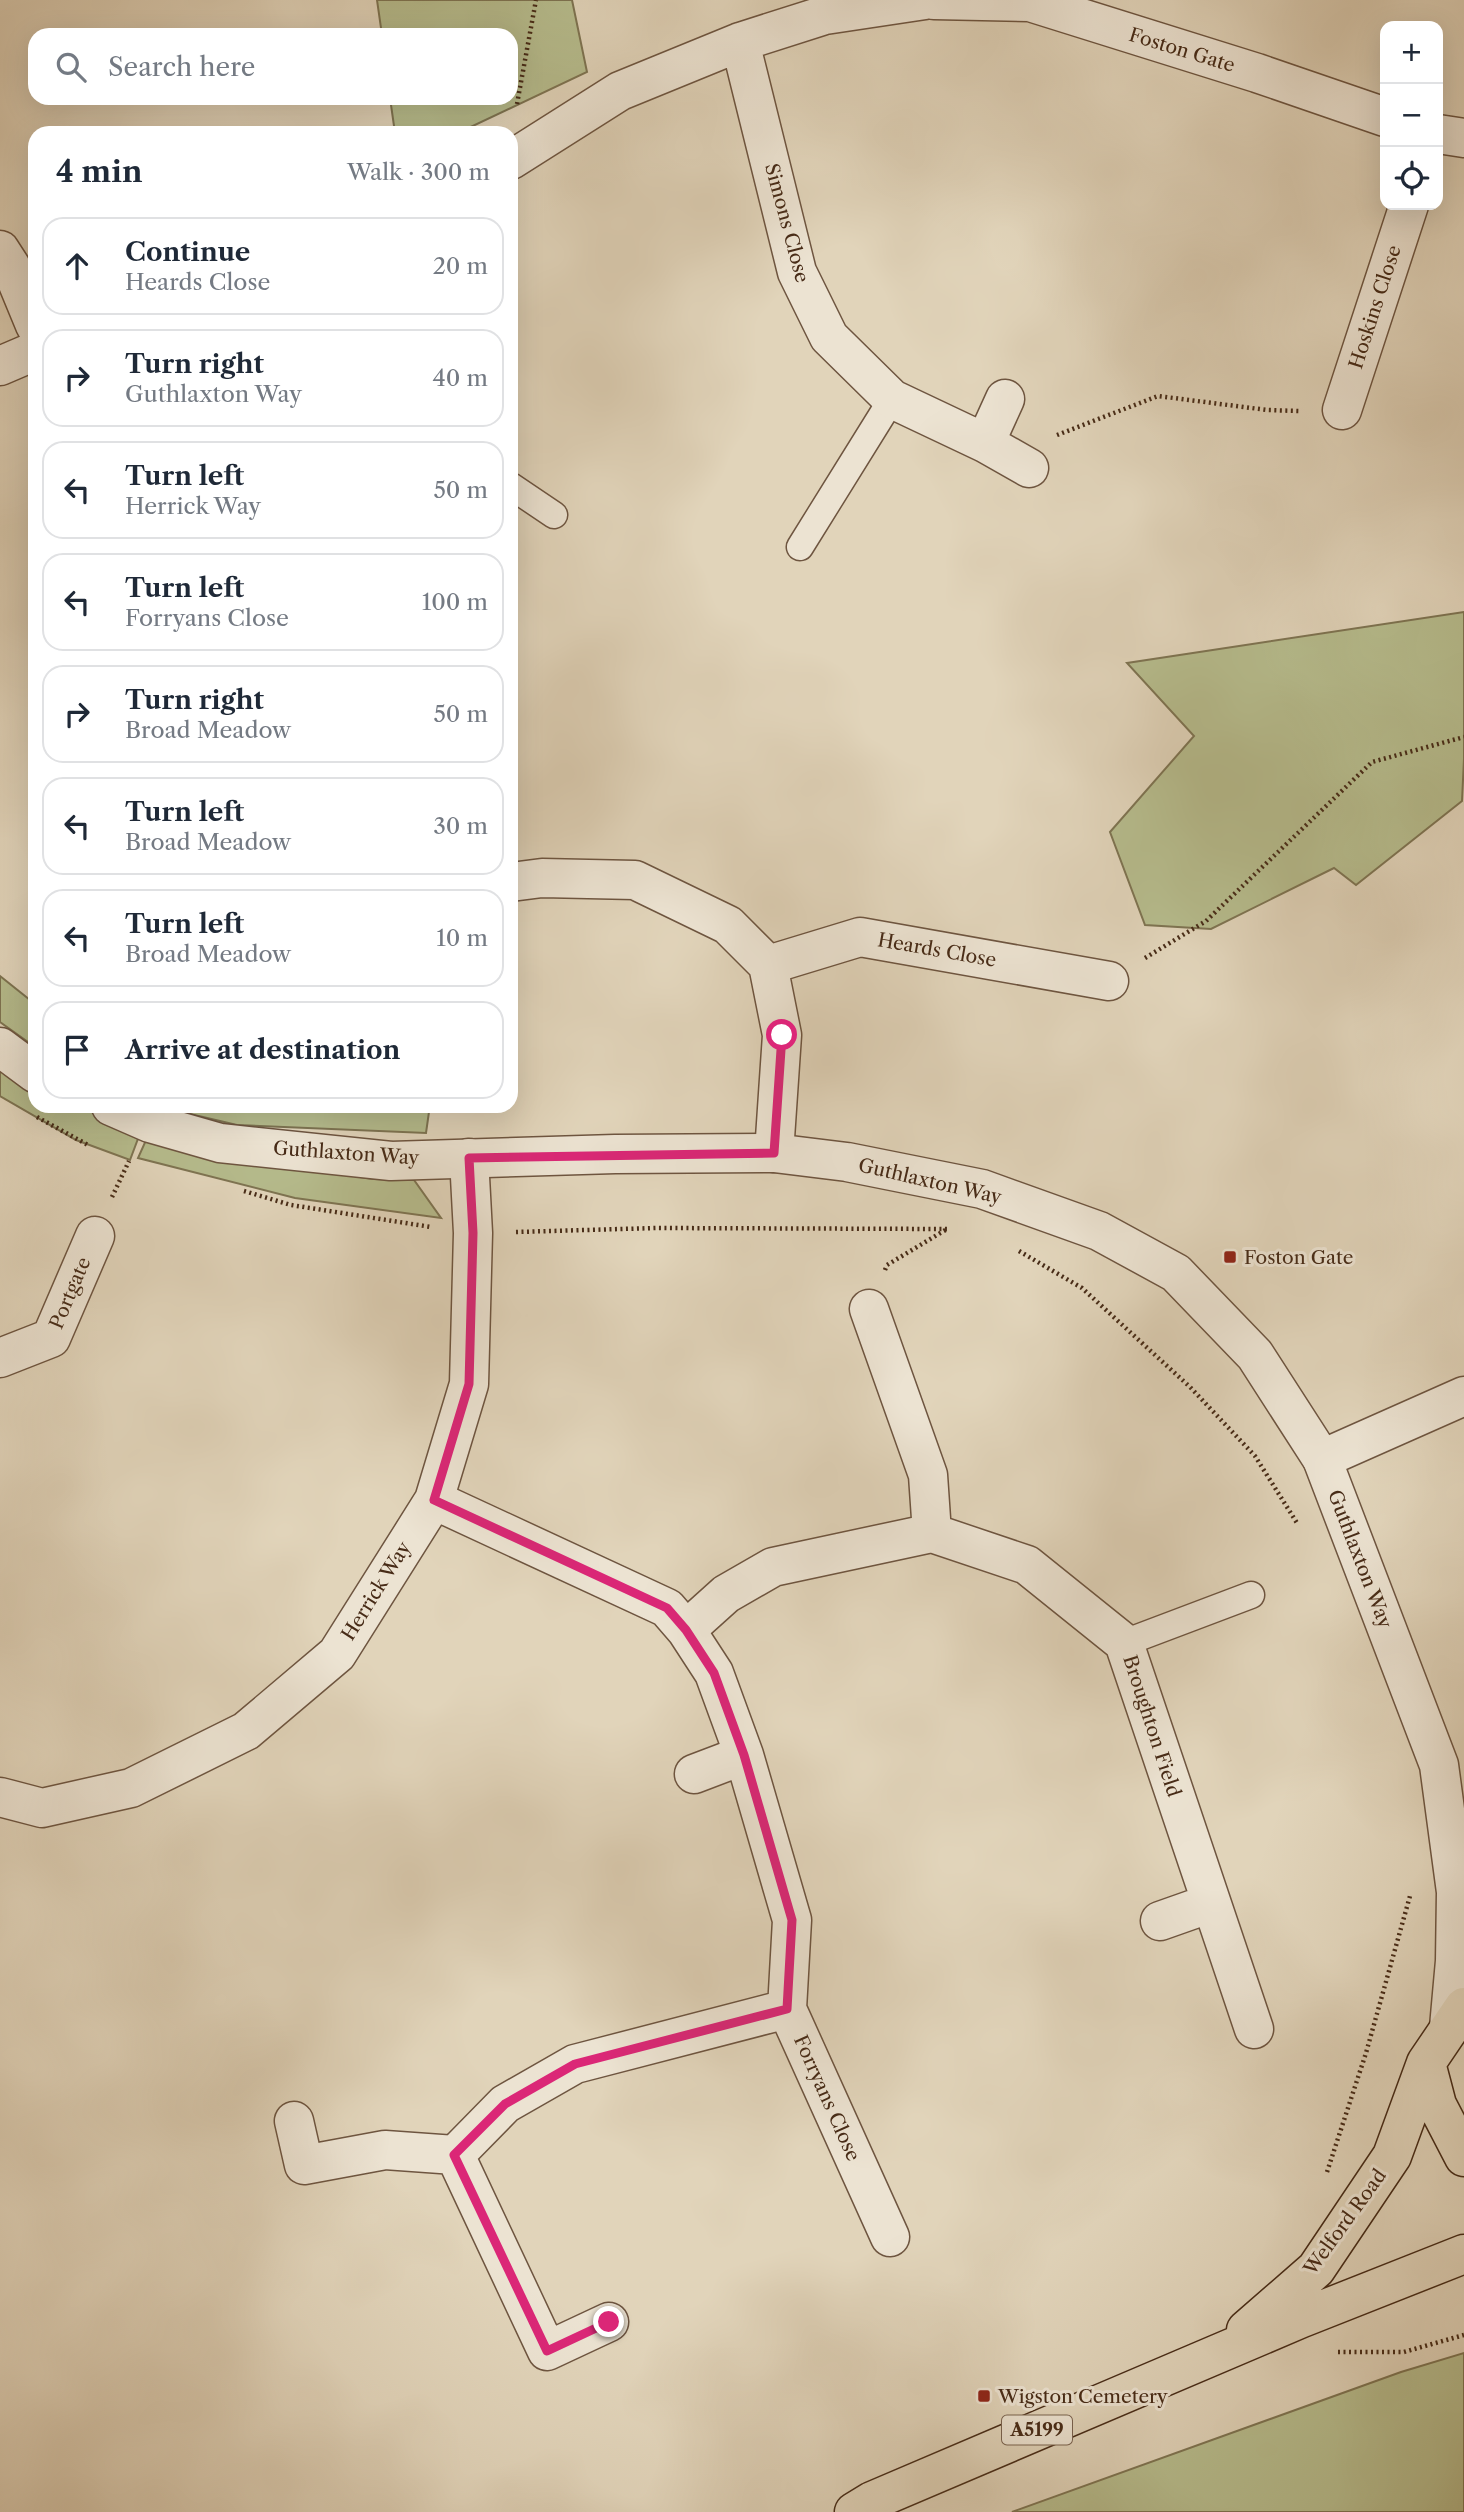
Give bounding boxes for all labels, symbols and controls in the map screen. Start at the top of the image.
map controls [1380,21,1443,210]
button: + [1380,21,1443,84]
street label: Foston Gate [1126,23,1238,77]
search box [28,28,518,105]
icon: search [52,48,90,86]
text: Search here [108,51,255,83]
button: − [1380,84,1443,147]
button: locate [1380,147,1443,210]
text: 4 min [56,153,142,190]
text: Walk · 300 m [347,158,490,186]
street label: Simons Close [760,161,814,285]
text: Continue [125,236,250,268]
street label: Hoskins Close [1344,242,1406,372]
icon: ahead [58,247,96,285]
text: 20 m [433,252,488,280]
text: Heards Close [125,268,270,296]
text: Turn right [125,348,264,380]
icon: right [58,359,96,397]
text: 40 m [433,364,488,392]
text: Guthlaxton Way [125,380,302,408]
text: Turn left [125,460,244,492]
icon: left [58,471,96,509]
text: 50 m [433,476,488,504]
text: Herrick Way [125,492,261,520]
text: Turn left [125,572,244,604]
icon: left [58,583,96,621]
text: 100 m [422,588,488,616]
text: Forryans Close [125,604,289,632]
text: Turn right [125,684,264,716]
icon: right [58,695,96,733]
text: 50 m [433,700,488,728]
text: Broad Meadow [125,716,291,744]
text: Turn left [125,796,244,828]
icon: left [58,807,96,845]
text: 30 m [433,812,488,840]
text: Broad Meadow [125,828,291,856]
text: Turn left [125,908,244,940]
icon: left [58,919,96,957]
text: 10 m [436,924,488,952]
street label: Heards Close [876,928,998,972]
text: Broad Meadow [125,940,291,968]
route start [766,1019,797,1050]
icon: arrive [58,1031,96,1069]
text: Arrive at destination [125,1034,400,1066]
street label: Guthlaxton Way [272,1136,420,1170]
street label: Guthlaxton Way [856,1153,1004,1209]
place label: Foston Gate [1244,1246,1353,1269]
marker: Foston Gate [1222,1249,1238,1265]
street label: Portgate [45,1254,95,1332]
street label: Guthlaxton Way [1323,1487,1397,1632]
street label: Herrick Way [336,1537,416,1645]
street label: Broughton Field [1118,1652,1186,1800]
street label: Forryans Close [789,2031,865,2165]
street label: Welford Road [1298,2164,1391,2280]
route end [593,2306,624,2337]
place label: Wigston Cemetery [997,2385,1168,2408]
marker: Wigston Cemetery [976,2388,992,2404]
road number: A5199 [1002,2416,1072,2444]

